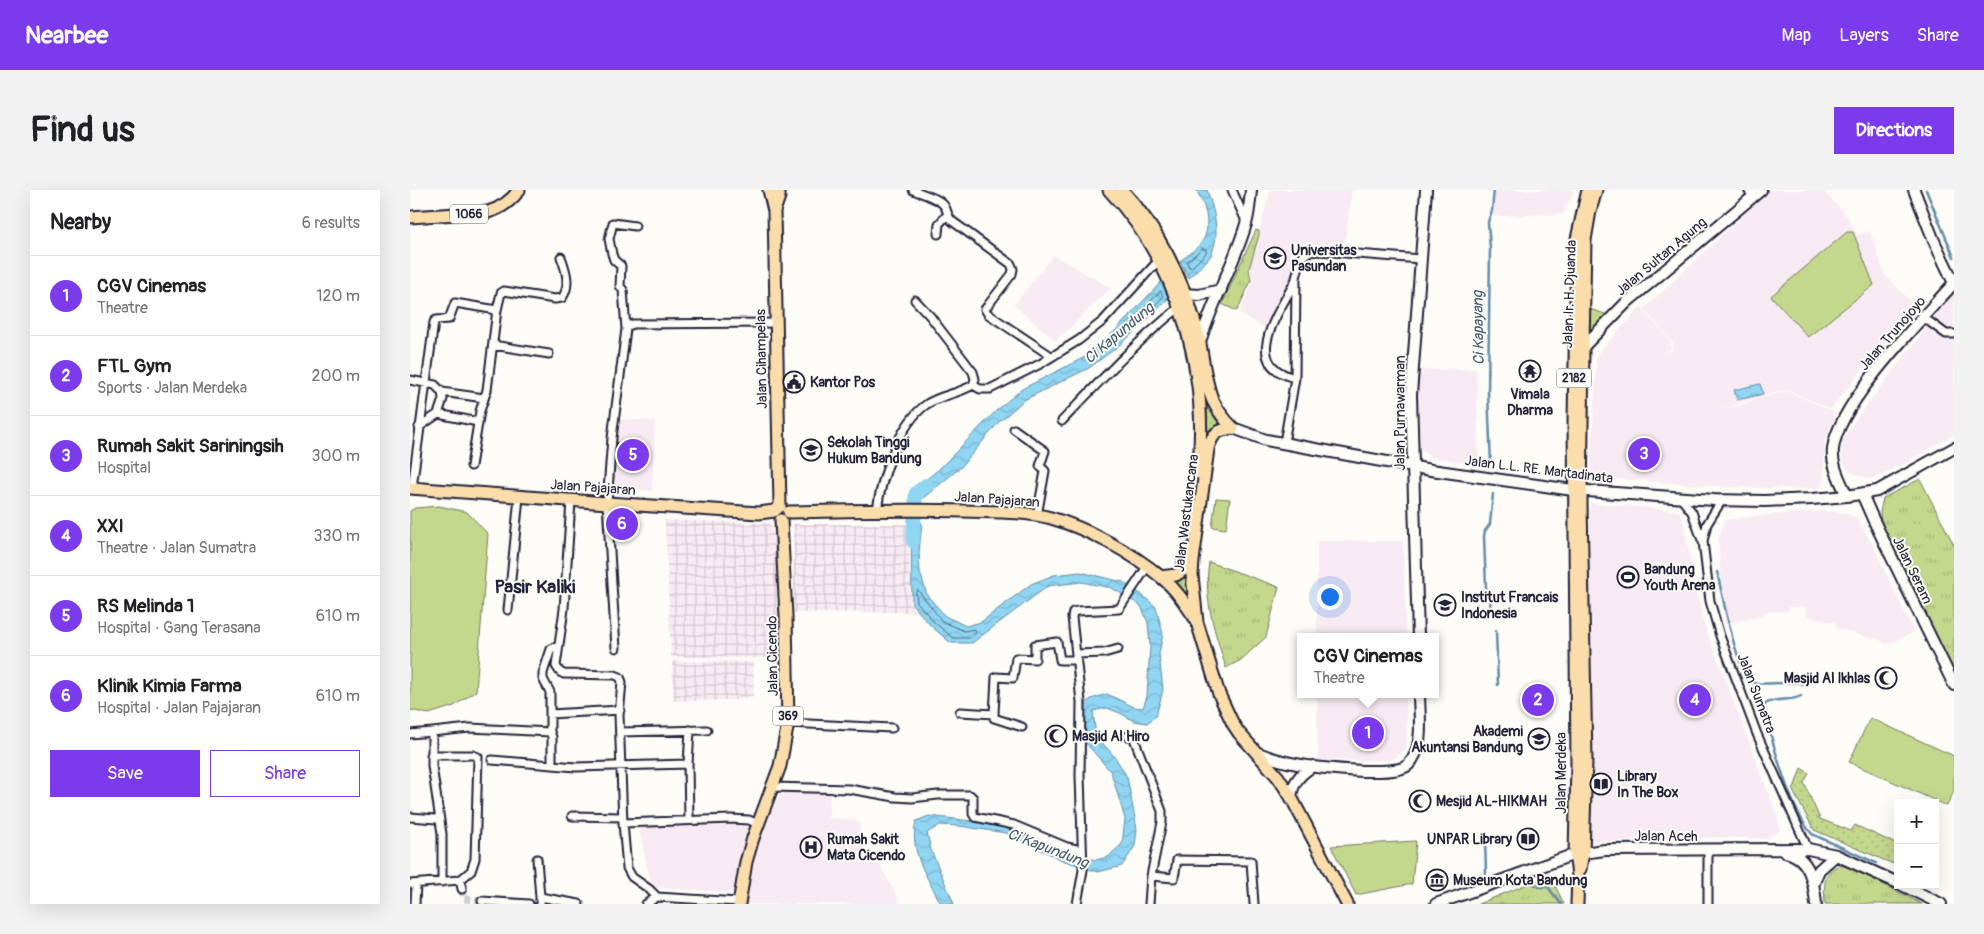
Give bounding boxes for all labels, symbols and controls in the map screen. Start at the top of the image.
text: Nearbee [25,21,108,50]
text: Map [1782,24,1811,47]
text: Layers [1839,24,1889,47]
text: Share [1917,24,1959,47]
button: Directions [1834,107,1954,154]
text: Find us [30,108,135,152]
road number: 1066 [450,204,488,224]
text: Nearby [50,209,111,236]
text: 6 results [302,213,360,233]
street label: Jalan Sultan Agung [1613,214,1710,299]
street label: Jalan Ir. H. Djuanda [1559,240,1580,349]
place label: Universitas Pasundan [1291,242,1357,275]
school or university icon: Universitas Pasundan [1263,246,1287,270]
text: CGV Cinemas [97,274,206,298]
text: 1 [63,286,69,306]
text: 120 m [316,286,360,306]
water label: Ci Kapayang [1468,289,1489,365]
street label: Jalan Trunojoyo [1855,292,1930,374]
text: Theatre [97,298,148,318]
water label: Ci Kapundung [1081,298,1159,368]
street label: Jalan Cihampelas [752,308,771,409]
text: FTL Gym [97,354,171,378]
street label: Jalan Purnawarman [1392,355,1409,471]
temple icon: Vimala Dharma [1518,359,1542,383]
text: 2 [62,366,70,386]
text: 200 m [312,366,360,386]
road number: 2182 [1556,368,1592,388]
public building icon: Kantor Pos [782,370,806,394]
place label: Kantor Pos [810,374,876,391]
text: Sports · Jalan Merdeka [97,378,247,398]
place label: Vimala Dharma [1507,386,1553,419]
text: Rumah Sakit Sariningsih [97,434,284,458]
place label: Sekolah Tinggi Hukum Bandung [827,434,922,467]
pin: 3 [1628,435,1660,473]
pin: 5 [617,436,649,474]
school or university icon: Sekolah Tinggi Hukum Bandung [799,438,823,462]
text: 3 [62,446,70,466]
text: 300 m [312,446,360,466]
street label: Jalan L.L. RE. Martadinata [1464,452,1614,487]
street label: Jalan Wastukancana [1171,453,1202,573]
text: Hospital [97,458,151,478]
street label: Jalan Pajajaran [550,476,636,499]
street label: Jalan Pajajaran [954,488,1040,511]
pin: 6 [606,505,638,543]
text: XXI [97,514,124,538]
text: 4 [61,526,71,546]
text: 330 m [314,526,360,546]
street label: Jalan Seram [1889,534,1936,607]
text: Theatre · Jalan Sumatra [97,538,256,558]
place label: Bandung Youth Arena [1643,561,1716,594]
sports icon: Bandung Youth Arena [1616,565,1640,589]
district label: Pasir Kaliki [495,575,576,599]
your location [1317,584,1343,610]
place label: Institut Francais Indonesia [1461,589,1559,622]
school or university icon: Institut Francais Indonesia [1433,593,1457,617]
text: RS Melinda 1 [97,594,194,618]
text: 5 [62,606,70,626]
text: 610 m [316,606,360,626]
street label: Jalan Cicendo [763,615,782,696]
text: Hospital · Gang Terasana [97,618,261,638]
popup [1297,633,1439,698]
text: CGV Cinemas [1314,644,1422,668]
street label: Jalan Sumatra [1734,651,1780,735]
mosque icon: Masjid Al Ikhlas [1874,666,1898,690]
text: Theatre [1314,668,1365,688]
place label: Masjid Al Ikhlas [1784,670,1871,687]
text: Klinik Kimia Farma [97,674,242,698]
pin: 2 [1522,681,1554,719]
pin: 4 [1679,681,1711,719]
text: 6 [61,686,71,706]
text: 610 m [316,686,360,706]
text: Hospital · Jalan Pajajaran [97,698,261,718]
road number: 369 [773,706,803,726]
pin: 1 [1352,714,1384,752]
place label: Akademi Akuntansi Bandung [1411,723,1524,756]
mosque icon: Masjid Al Hiro [1044,724,1068,748]
school or university icon: Akademi Akuntansi Bandung [1527,727,1551,751]
place label: Masjid Al Hiro [1072,728,1150,745]
street label: Jalan Merdeka [1553,732,1570,814]
button: Save [50,750,200,797]
button: Share [210,750,360,797]
place label: Library In The Box [1617,768,1679,801]
library icon: Library In The Box [1589,772,1613,796]
mosque icon: Mesjid AL-HIKMAH [1408,789,1432,813]
place label: Mesjid AL-HIKMAH [1436,793,1547,810]
map controls [1894,799,1939,889]
button: + [1894,799,1939,844]
water label: Ci Kapundung [1005,824,1092,873]
library icon: UNPAR Library [1516,827,1540,851]
street label: Jalan Aceh [1634,828,1698,845]
place label: Rumah Sakit Mata Cicendo [827,831,906,864]
place label: UNPAR Library [1427,831,1512,848]
hospital icon: Rumah Sakit Mata Cicendo [799,835,823,859]
button: − [1894,844,1939,889]
museum icon: Museum Kota Bandung [1425,868,1449,892]
place label: Museum Kota Bandung [1453,872,1587,889]

